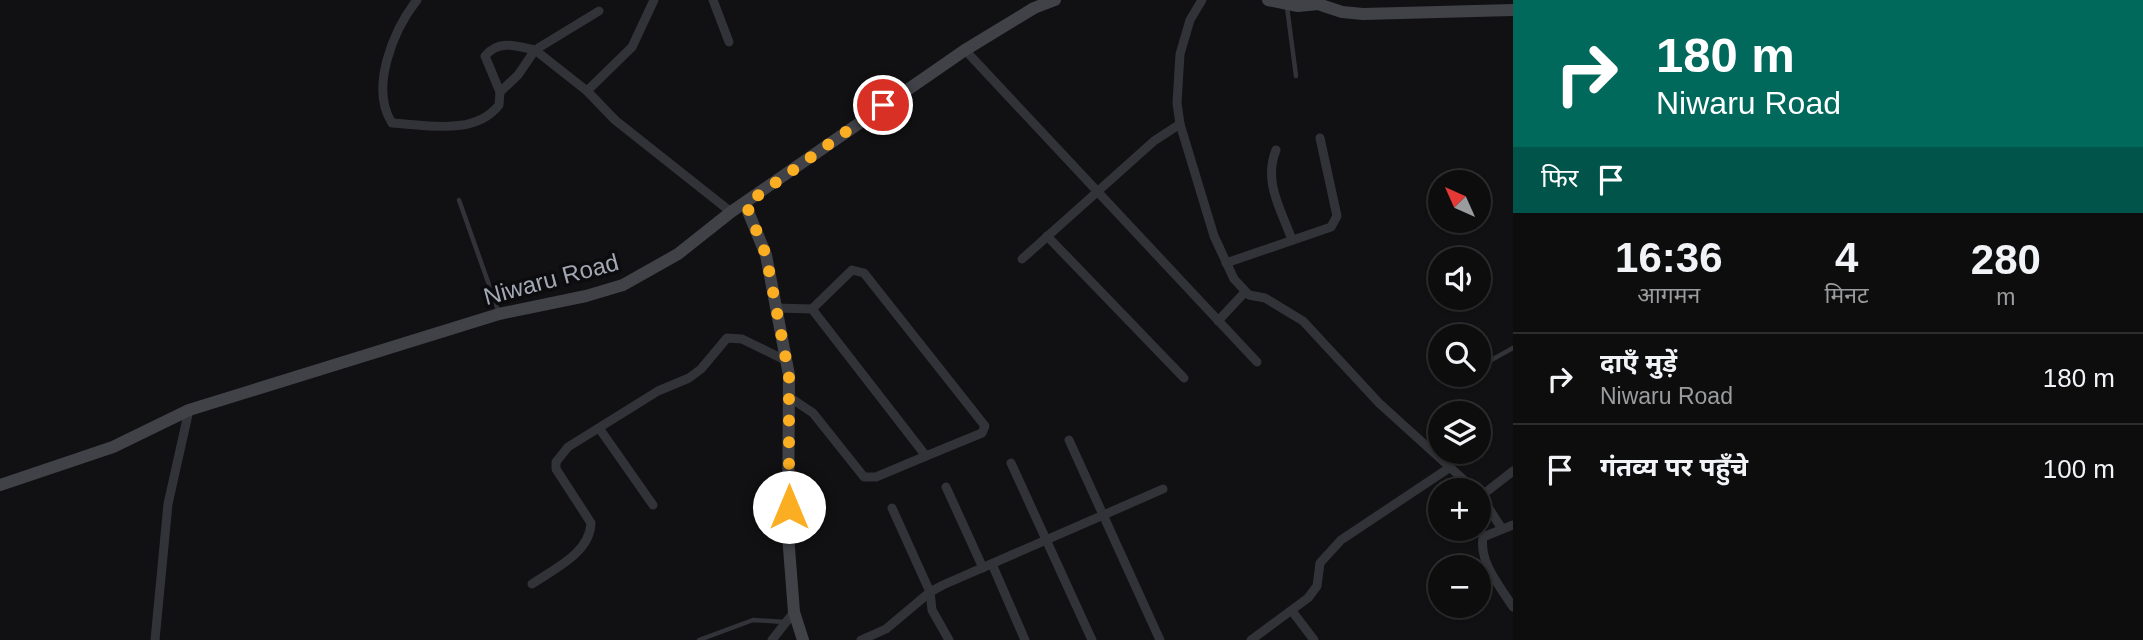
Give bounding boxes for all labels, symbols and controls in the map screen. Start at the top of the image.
icon: right [1541,28,1632,119]
text: 180 m [1656,28,1795,82]
pin [853,75,913,135]
text: Niwaru Road [1656,85,1841,121]
icon: arrive [864,86,902,124]
icon: arrive [1592,161,1630,199]
text: फिर [1541,163,1578,193]
north arrow [1428,170,1491,233]
map controls [1428,170,1491,618]
text: 16:36 [1615,234,1723,281]
text: 4 [1835,234,1858,281]
text: 280 [1971,236,2041,283]
button: sound [1428,247,1491,310]
street label: Niwaru Road [481,248,621,310]
text: आगमन [1637,282,1700,308]
text: मिनट [1825,282,1869,308]
text: m [1996,284,2015,310]
button: search [1428,324,1491,387]
text: दाएँ मुड़ें [1600,348,1677,378]
icon: right [1541,360,1579,398]
text: 180 m [2043,363,2115,393]
text: Niwaru Road [1600,383,1733,409]
button: layers [1428,401,1491,464]
icon: arrive [1541,451,1579,489]
text: गंतव्य पर पहुँचे [1600,452,1748,482]
text: 100 m [2043,454,2115,484]
position arrow [752,470,826,544]
button: + [1428,478,1491,541]
button: − [1428,555,1491,618]

